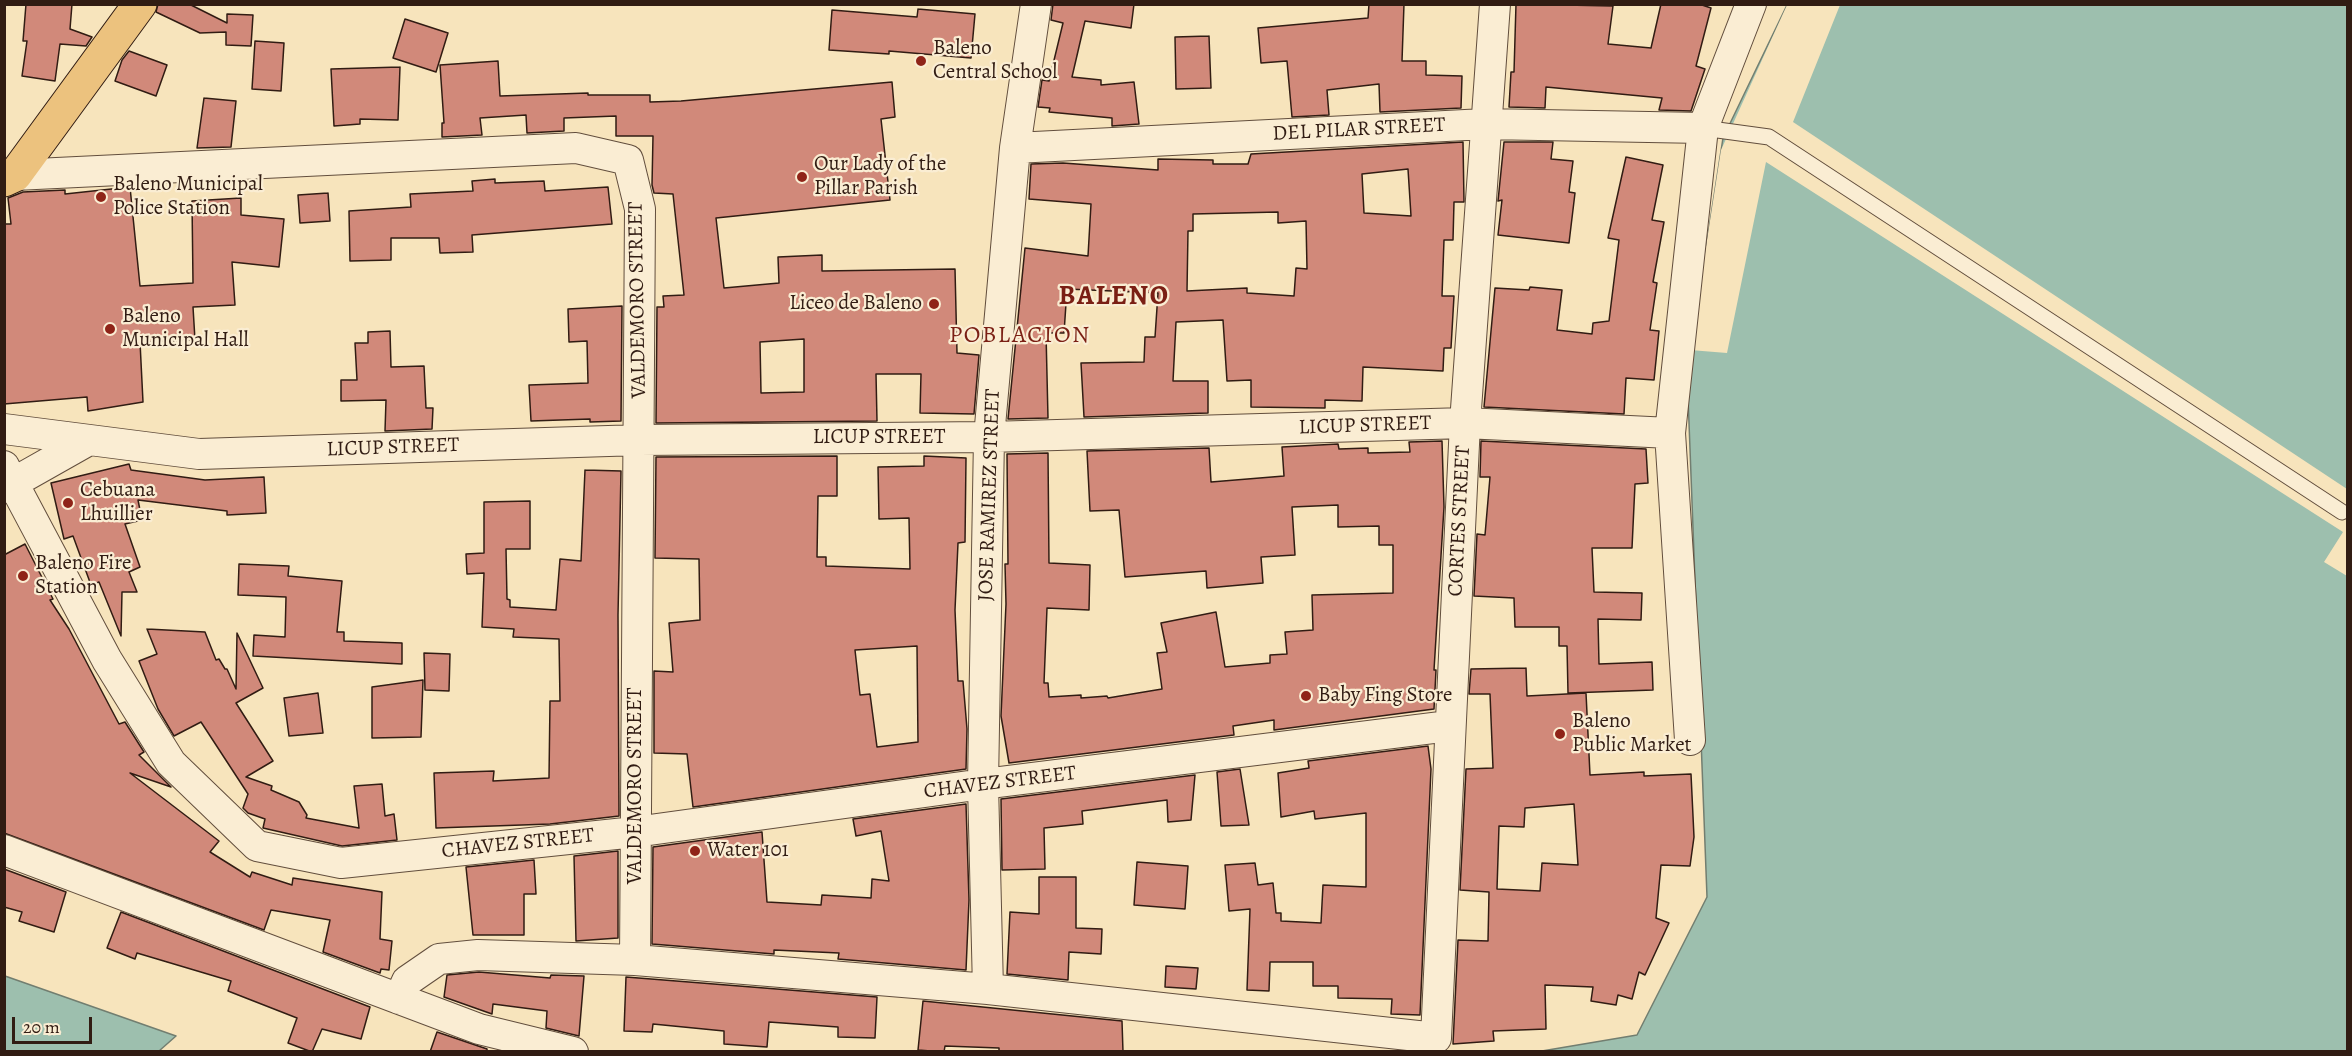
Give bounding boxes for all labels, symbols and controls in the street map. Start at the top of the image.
place label: Baleno Central School [933,36,1057,86]
marker: Baleno Central School [914,54,928,68]
street label: DEL PILAR STREET [1272,113,1446,147]
place label: Our Lady of the Pillar Parish [814,152,946,202]
marker: Our Lady of the Pillar Parish [795,170,809,184]
place label: Baleno Municipal Police Station [113,172,263,222]
marker: Baleno Municipal Police Station [94,190,108,204]
street label: VALDEMORO STREET [624,201,652,399]
district label: BALENO [1059,281,1169,313]
place label: Liceo de Baleno [789,291,922,317]
marker: Liceo de Baleno [927,297,941,311]
place label: Baleno Municipal Hall [122,304,249,354]
marker: Baleno Municipal Hall [103,322,117,336]
district label: POBLACION [949,322,1091,350]
street label: JOSE RAMIREZ STREET [974,388,1006,602]
street label: LICUP STREET [1298,411,1432,441]
street label: LICUP STREET [813,425,945,451]
street label: LICUP STREET [326,433,460,463]
street label: CORTES STREET [1443,445,1477,597]
place label: Cebuana Lhuillier [80,478,155,528]
marker: Cebuana Lhuillier [61,496,75,510]
place label: Baleno Fire Station [35,551,131,601]
marker: Baleno Fire Station [16,569,30,583]
place label: Baby Fing Store [1318,683,1452,709]
street label: VALDEMORO STREET [623,688,649,884]
marker: Baby Fing Store [1299,689,1313,703]
place label: Baleno Public Market [1572,709,1691,759]
marker: Baleno Public Market [1553,727,1567,741]
street label: CHAVEZ STREET [922,761,1078,805]
street label: CHAVEZ STREET [441,823,595,865]
place label: Water 101 [707,838,789,864]
marker: Water 101 [688,844,702,858]
scale bar [15,1005,94,1043]
text: 20 m [23,1015,60,1039]

